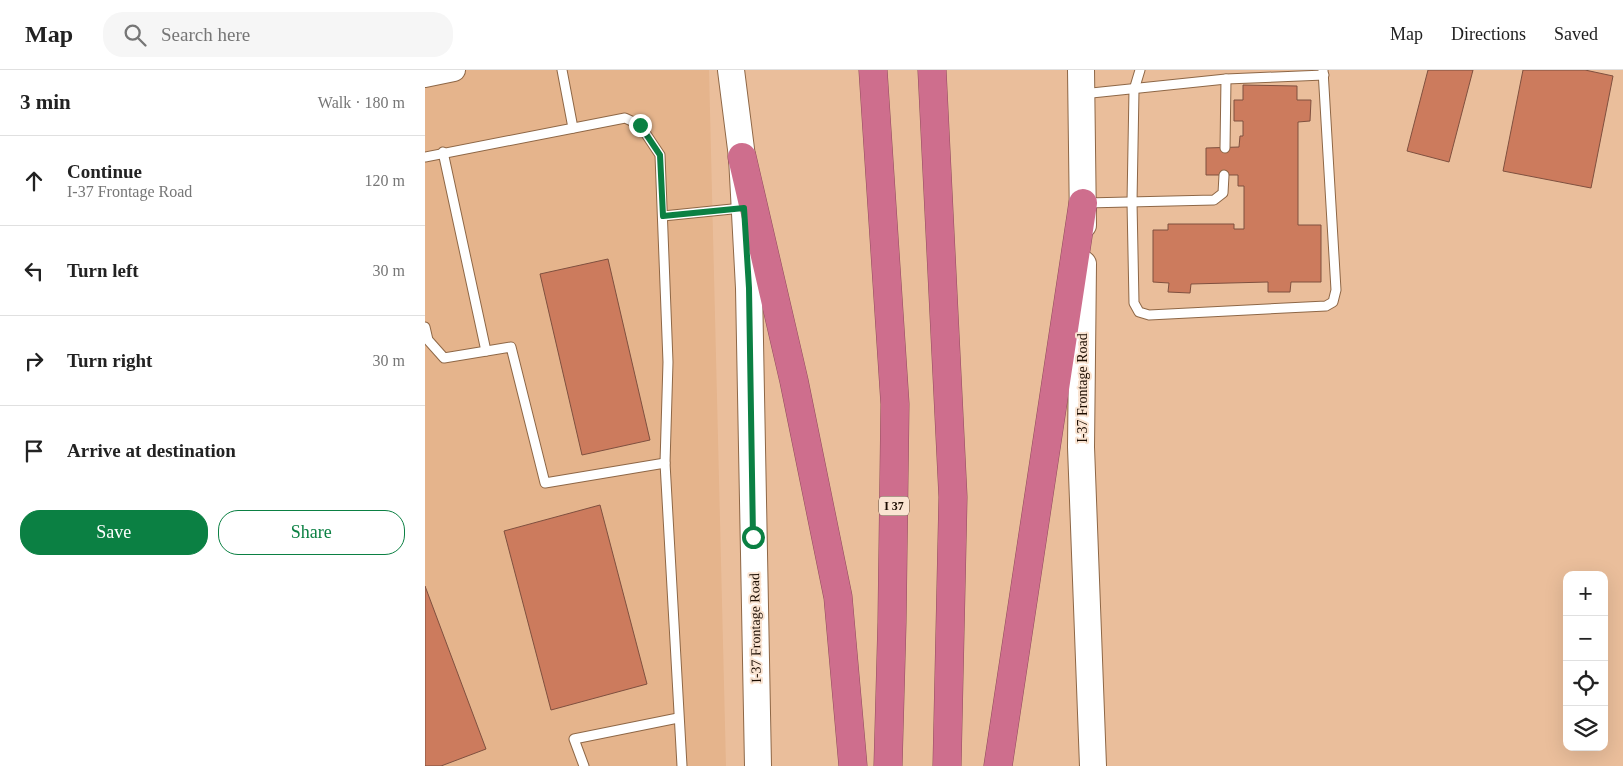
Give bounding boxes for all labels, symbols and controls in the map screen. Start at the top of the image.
search box [103,12,453,57]
text: Map [25,21,73,47]
icon: search [121,21,149,49]
text: Search here [161,24,250,45]
text: Map [1390,24,1423,44]
text: Directions [1451,24,1526,44]
text: Saved [1554,24,1598,44]
text: 3 min [20,90,71,114]
text: Walk · 180 m [318,94,405,111]
route end [629,114,652,137]
text: Continue [67,161,142,182]
icon: ahead [20,167,48,195]
text: 120 m [365,172,405,189]
text: I-37 Frontage Road [67,183,192,200]
icon: left [20,257,48,285]
text: Turn left [67,260,139,281]
text: 30 m [373,262,405,279]
street label: I-37 Frontage Road [1075,333,1090,443]
icon: right [20,347,48,375]
text: Turn right [67,350,152,371]
text: 30 m [373,352,405,369]
icon: arrive [20,437,48,465]
text: Arrive at destination [67,440,236,461]
road number: I 37 [879,496,909,516]
button: Save [20,510,208,555]
button: Share [218,510,405,555]
route start [742,526,765,549]
map controls [1563,571,1608,751]
button: + [1563,571,1608,616]
street label: I-37 Frontage Road [747,573,764,683]
button: − [1563,616,1608,661]
button: locate [1563,661,1608,706]
button: layers [1563,706,1608,751]

